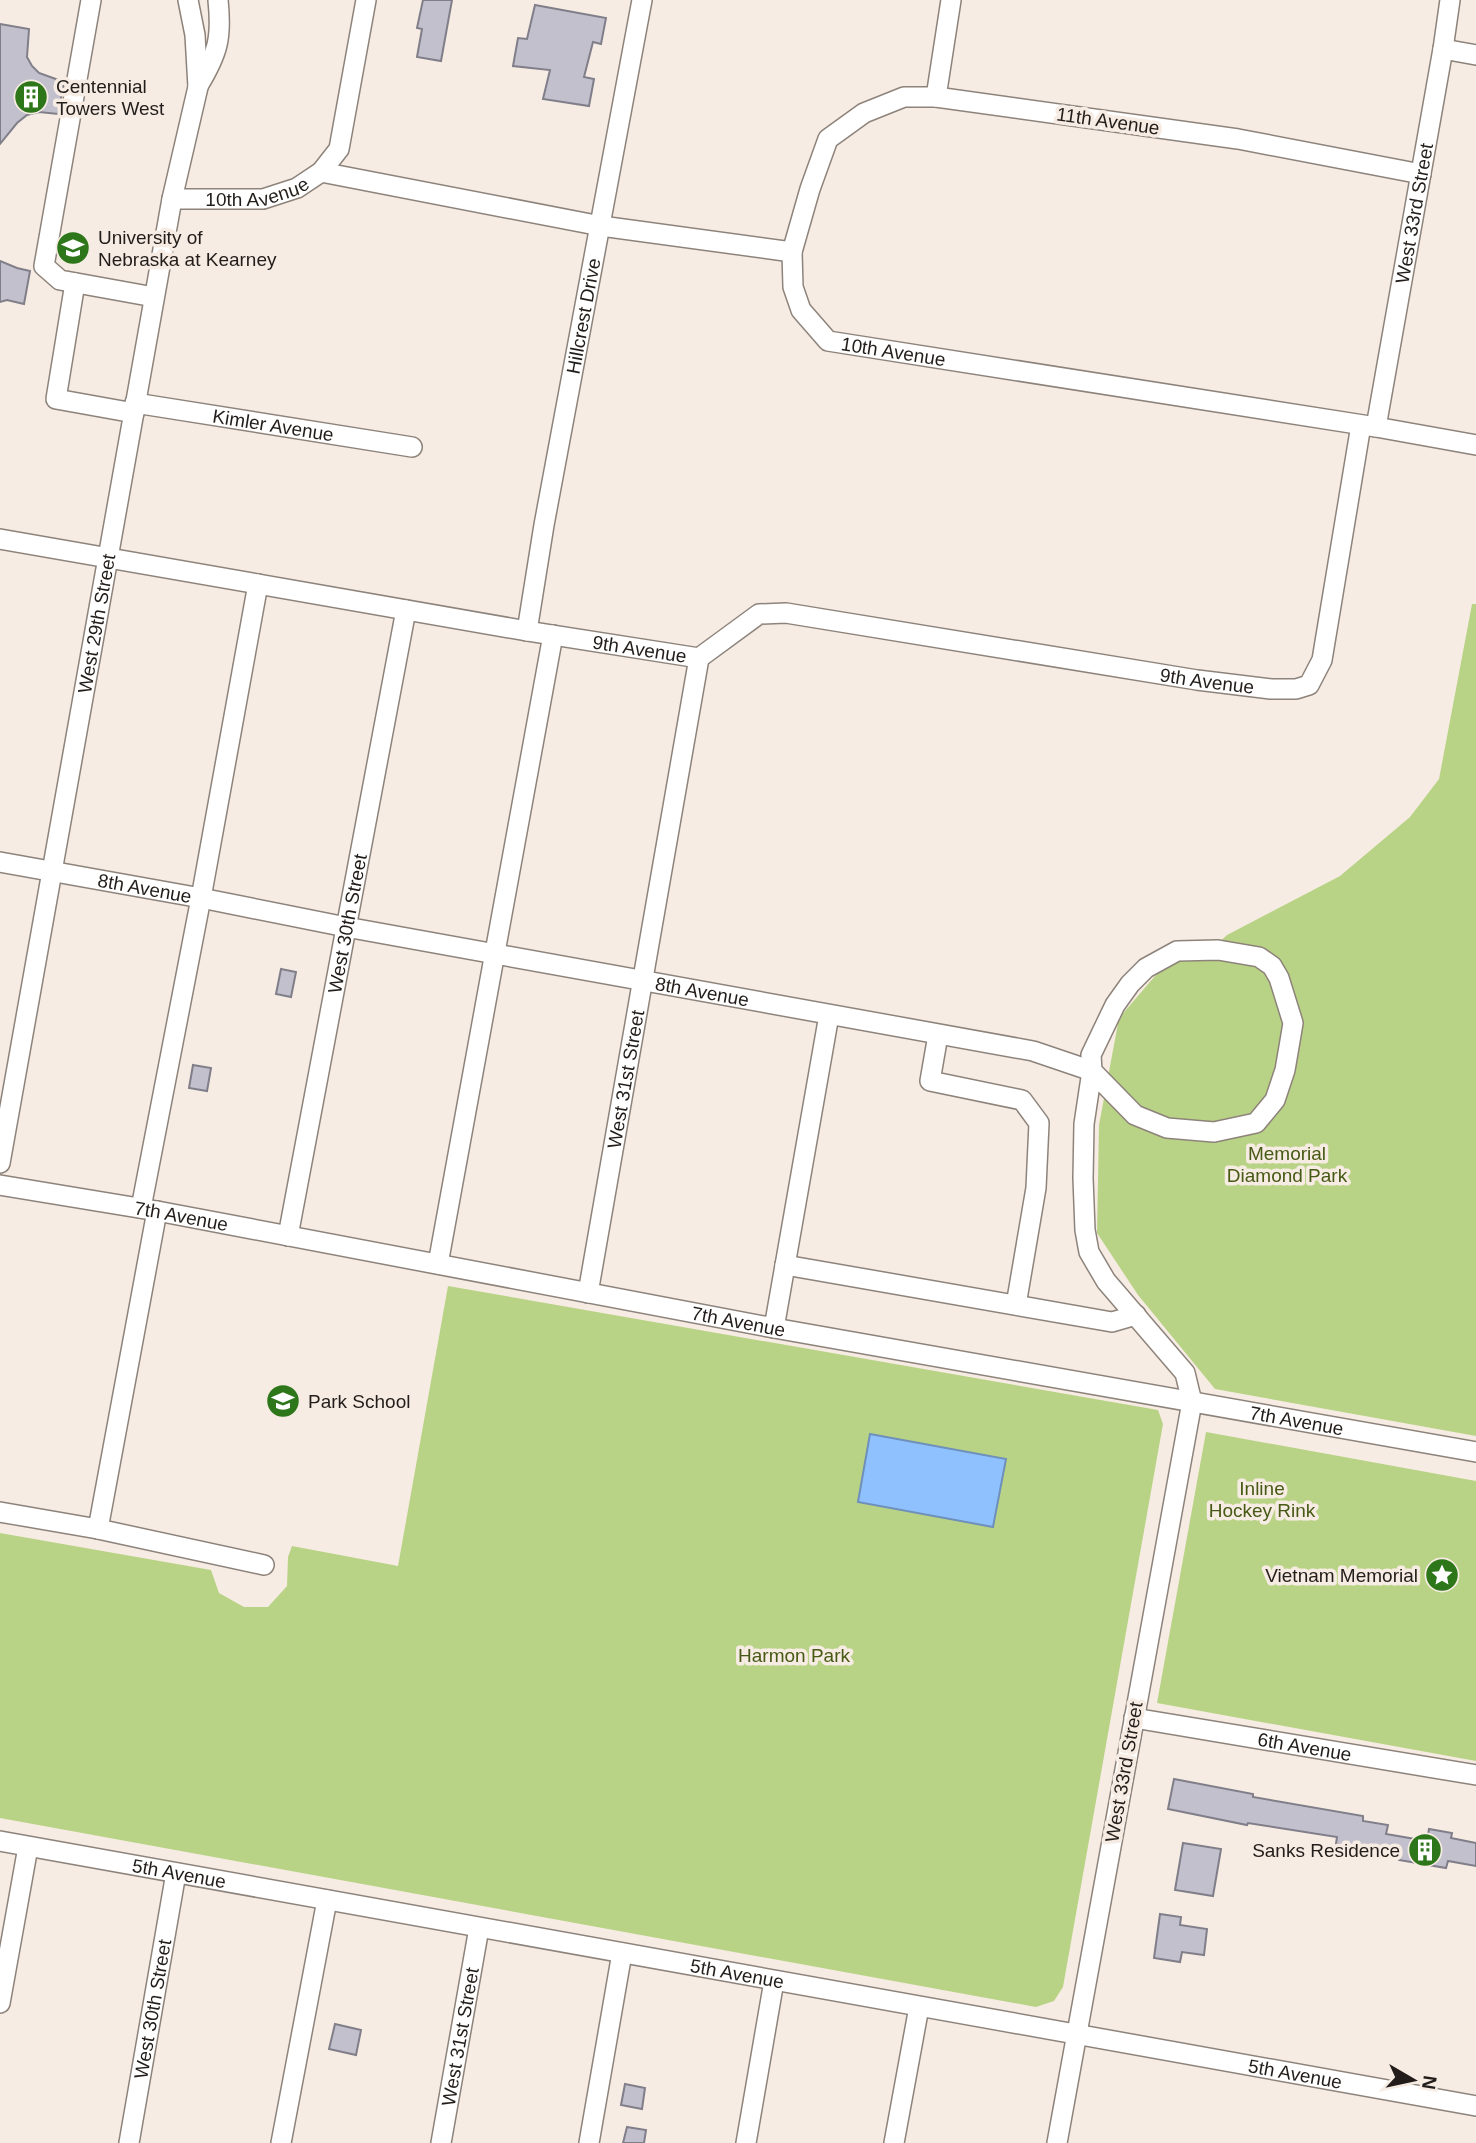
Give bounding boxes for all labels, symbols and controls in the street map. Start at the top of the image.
place label: Centennial Towers West [56,76,165,119]
building icon: Centennial Towers West [12,78,50,116]
street label: 11th Avenue [1055,103,1161,139]
street label: West 33rd Street [1391,141,1437,285]
street label: 10th Avenue [205,173,313,210]
place label: University of Nebraska at Kearney [98,227,277,270]
school or university icon: University of Nebraska at Kearney [54,229,92,267]
street label: Hillcrest Drive [562,256,604,376]
street label: 10th Avenue [840,333,947,370]
street label: Kimler Avenue [211,405,335,445]
street label: West 29th Street [74,551,119,695]
street label: 9th Avenue [591,631,688,666]
street label: 9th Avenue [1158,664,1255,697]
street label: West 30th Street [324,851,370,995]
street label: 8th Avenue [96,869,193,907]
street label: 8th Avenue [654,973,751,1010]
street label: West 31st Street [603,1008,648,1150]
park label: Memorial Diamond Park [1227,1143,1348,1186]
street label: 7th Avenue [133,1197,230,1235]
street label: 7th Avenue [690,1302,787,1340]
school or university icon: Park School [264,1382,302,1420]
place label: Park School [308,1391,410,1412]
street label: 7th Avenue [1248,1402,1345,1439]
park label: Inline Hockey Rink [1209,1478,1316,1521]
place icon: Vietnam Memorial [1423,1556,1461,1594]
place label: Vietnam Memorial [1265,1565,1418,1586]
park label: Harmon Park [738,1645,850,1666]
street label: West 33rd Street [1101,1699,1147,1844]
street label: 6th Avenue [1256,1728,1353,1765]
building icon: Sanks Residence [1406,1831,1444,1869]
place label: Sanks Residence [1252,1840,1400,1861]
street label: 5th Avenue [131,1854,228,1892]
street label: West 30th Street [130,1937,175,2080]
street label: 5th Avenue [689,1955,786,1992]
street label: West 31st Street [437,1965,482,2107]
north arrow [1378,2045,1448,2115]
street label: 5th Avenue [1247,2055,1344,2092]
text: N [1418,2074,1441,2091]

